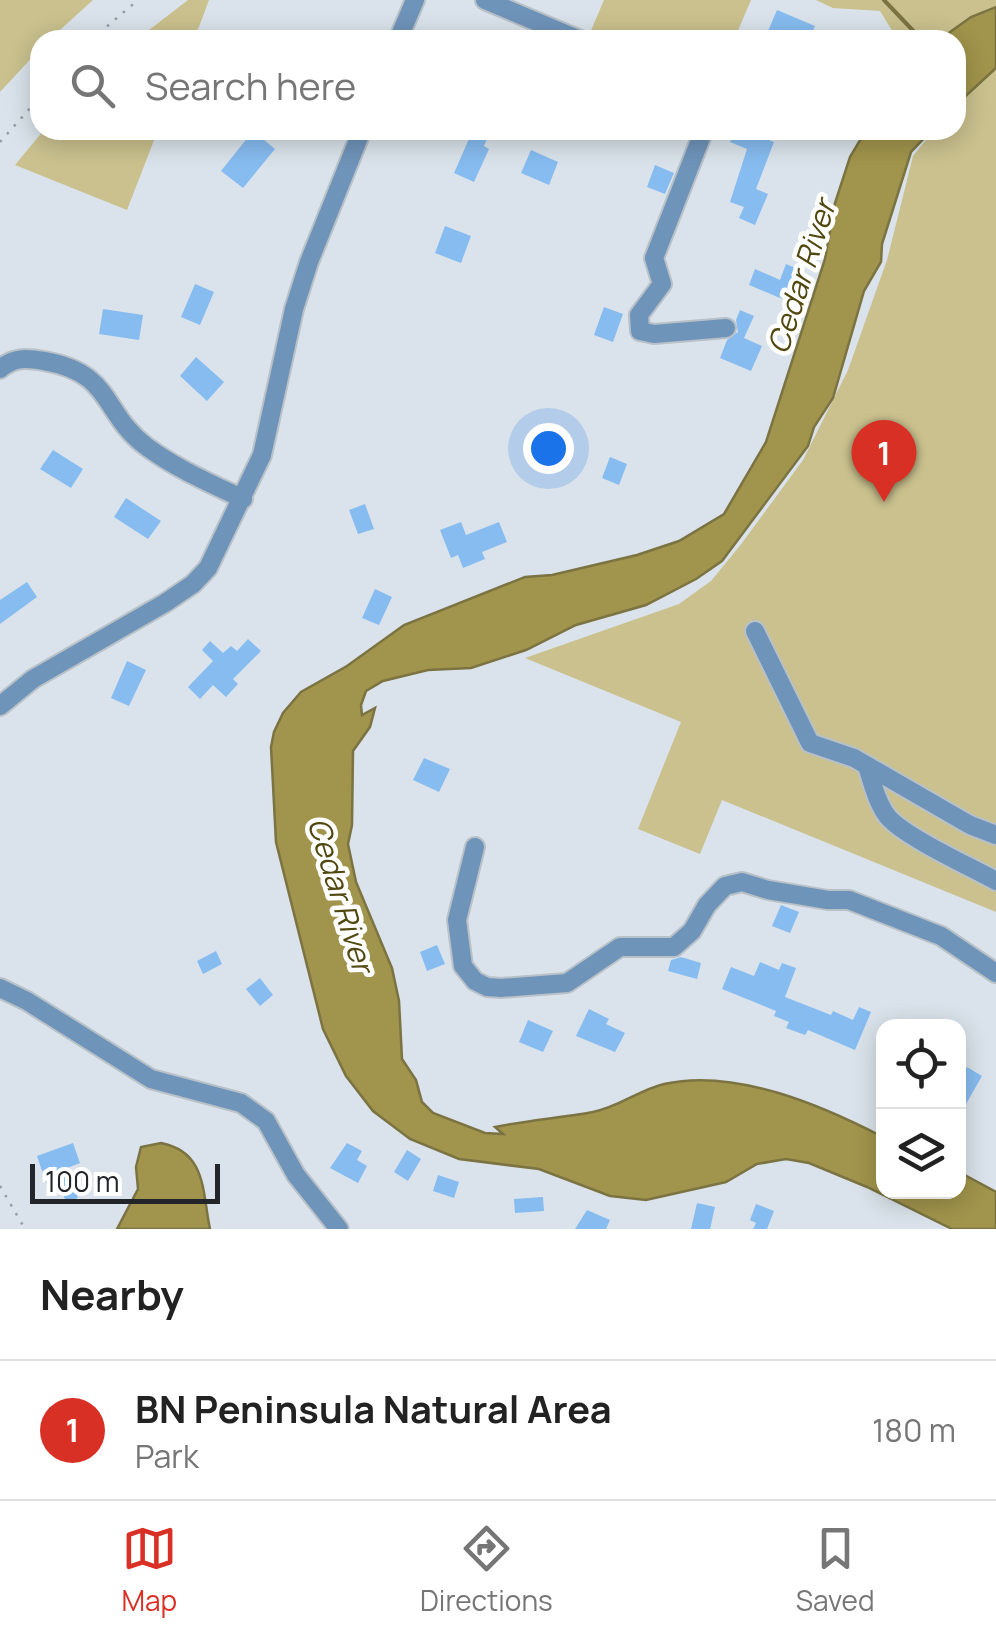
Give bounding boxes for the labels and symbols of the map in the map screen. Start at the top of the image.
water label: Cedar River [756,191,846,359]
pin: 1 [852,420,916,502]
your location [523,423,574,474]
water label: Cedar River [299,812,386,981]
scale bar [30,1159,220,1204]

